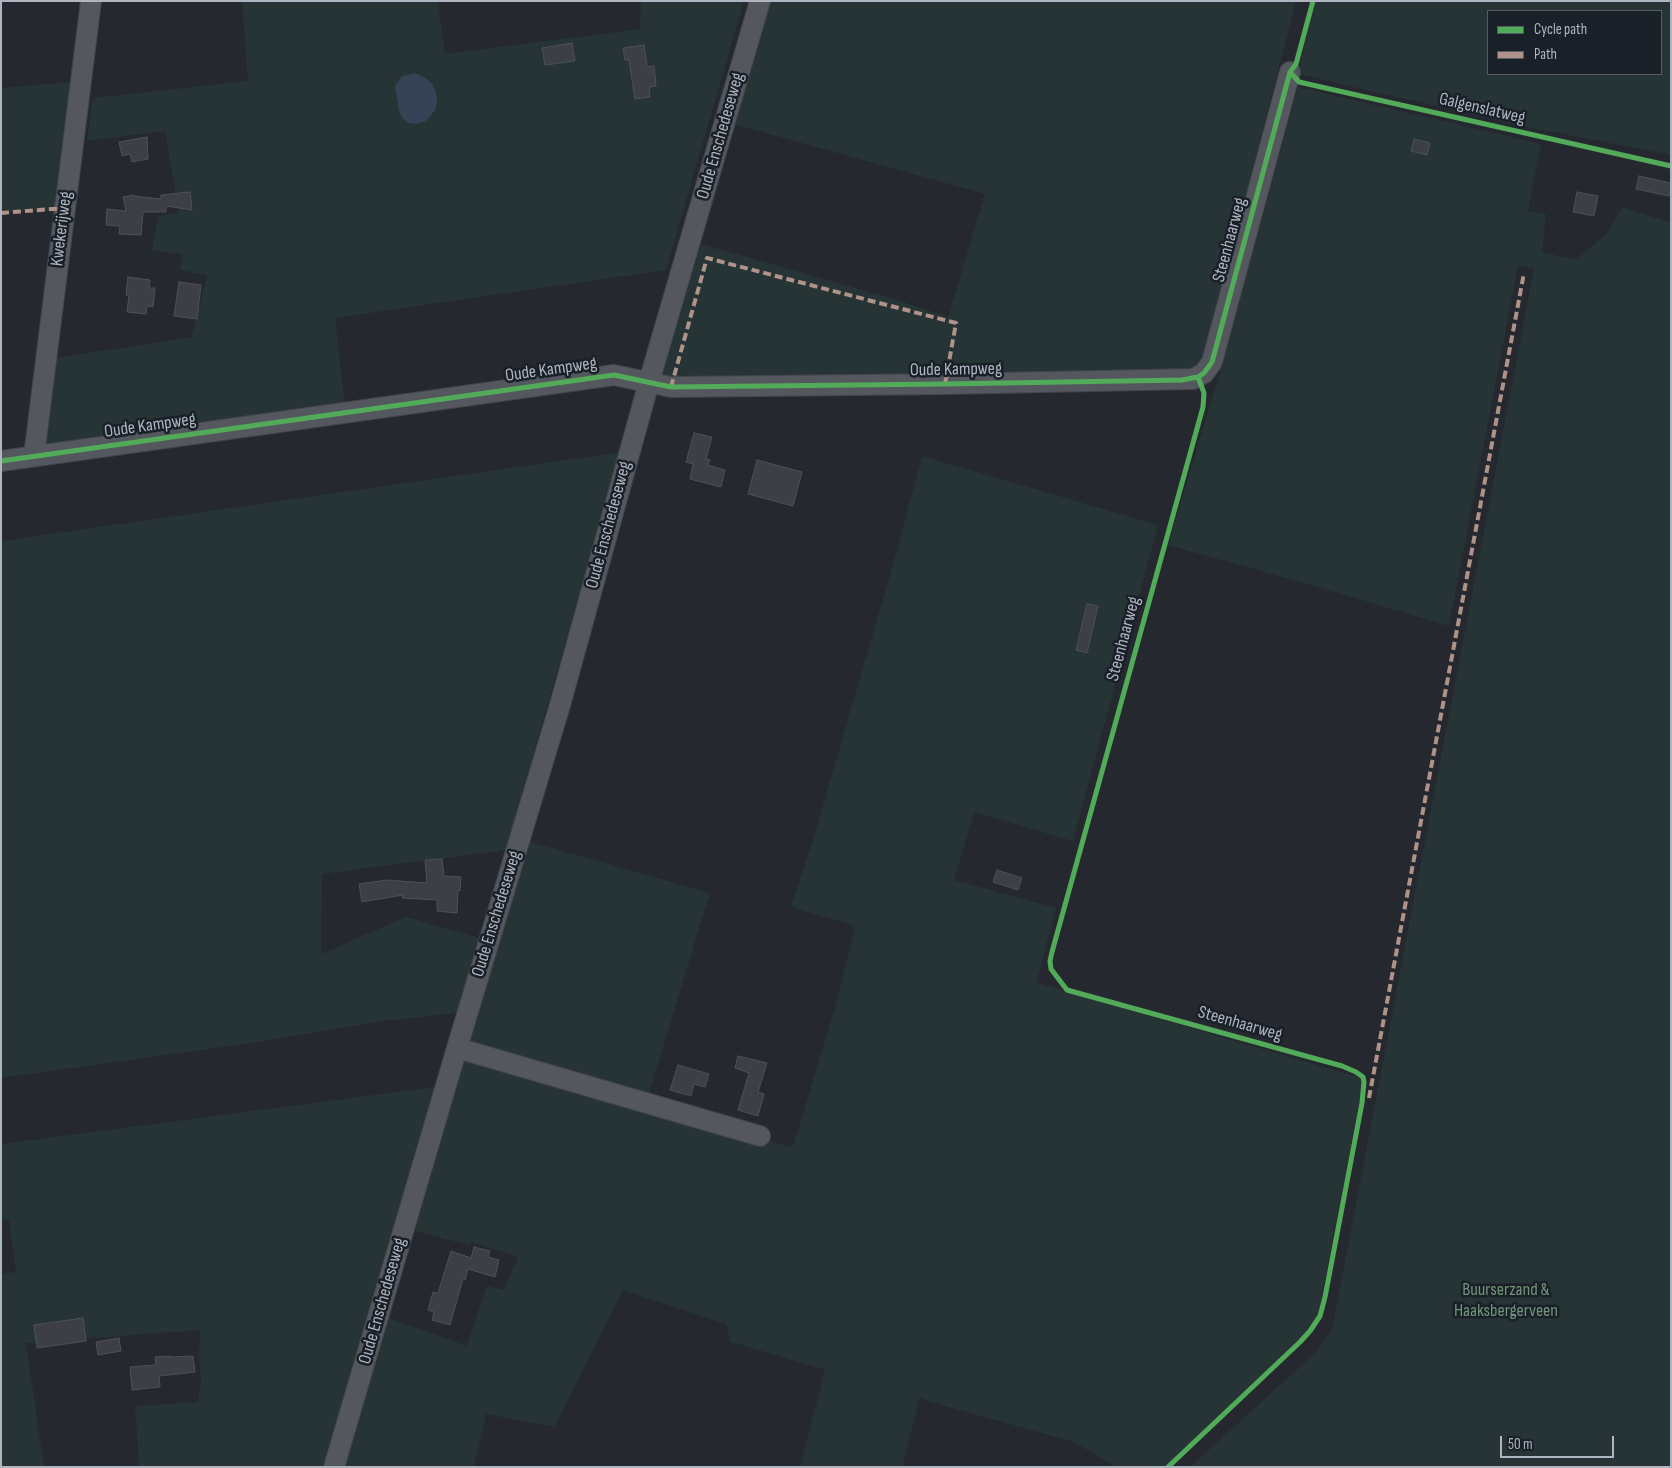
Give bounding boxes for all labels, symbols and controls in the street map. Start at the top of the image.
legend [1487,10,1662,75]
text: Cycle path [1534,20,1587,39]
text: Path [1534,45,1557,64]
street label: Oude Enschedeseweg [693,70,749,202]
street label: Galgenslatweg [1437,89,1527,129]
street label: Kwekerijweg [47,190,77,268]
street label: Steenhaarweg [1208,195,1252,285]
street label: Oude Kampweg [504,353,598,387]
street label: Oude Kampweg [910,358,1002,382]
street label: Oude Kampweg [103,409,197,443]
street label: Oude Enschedeseweg [582,459,636,591]
street label: Steenhaarweg [1102,594,1146,684]
street label: Oude Enschedeseweg [468,848,526,980]
street label: Steenhaarweg [1195,1002,1285,1046]
street label: Oude Enschedeseweg [355,1235,411,1367]
park label: Buurserzand & Haaksbergerveen [1454,1279,1558,1322]
scale bar [1502,1426,1616,1458]
text: 50 m [1508,1435,1533,1454]

